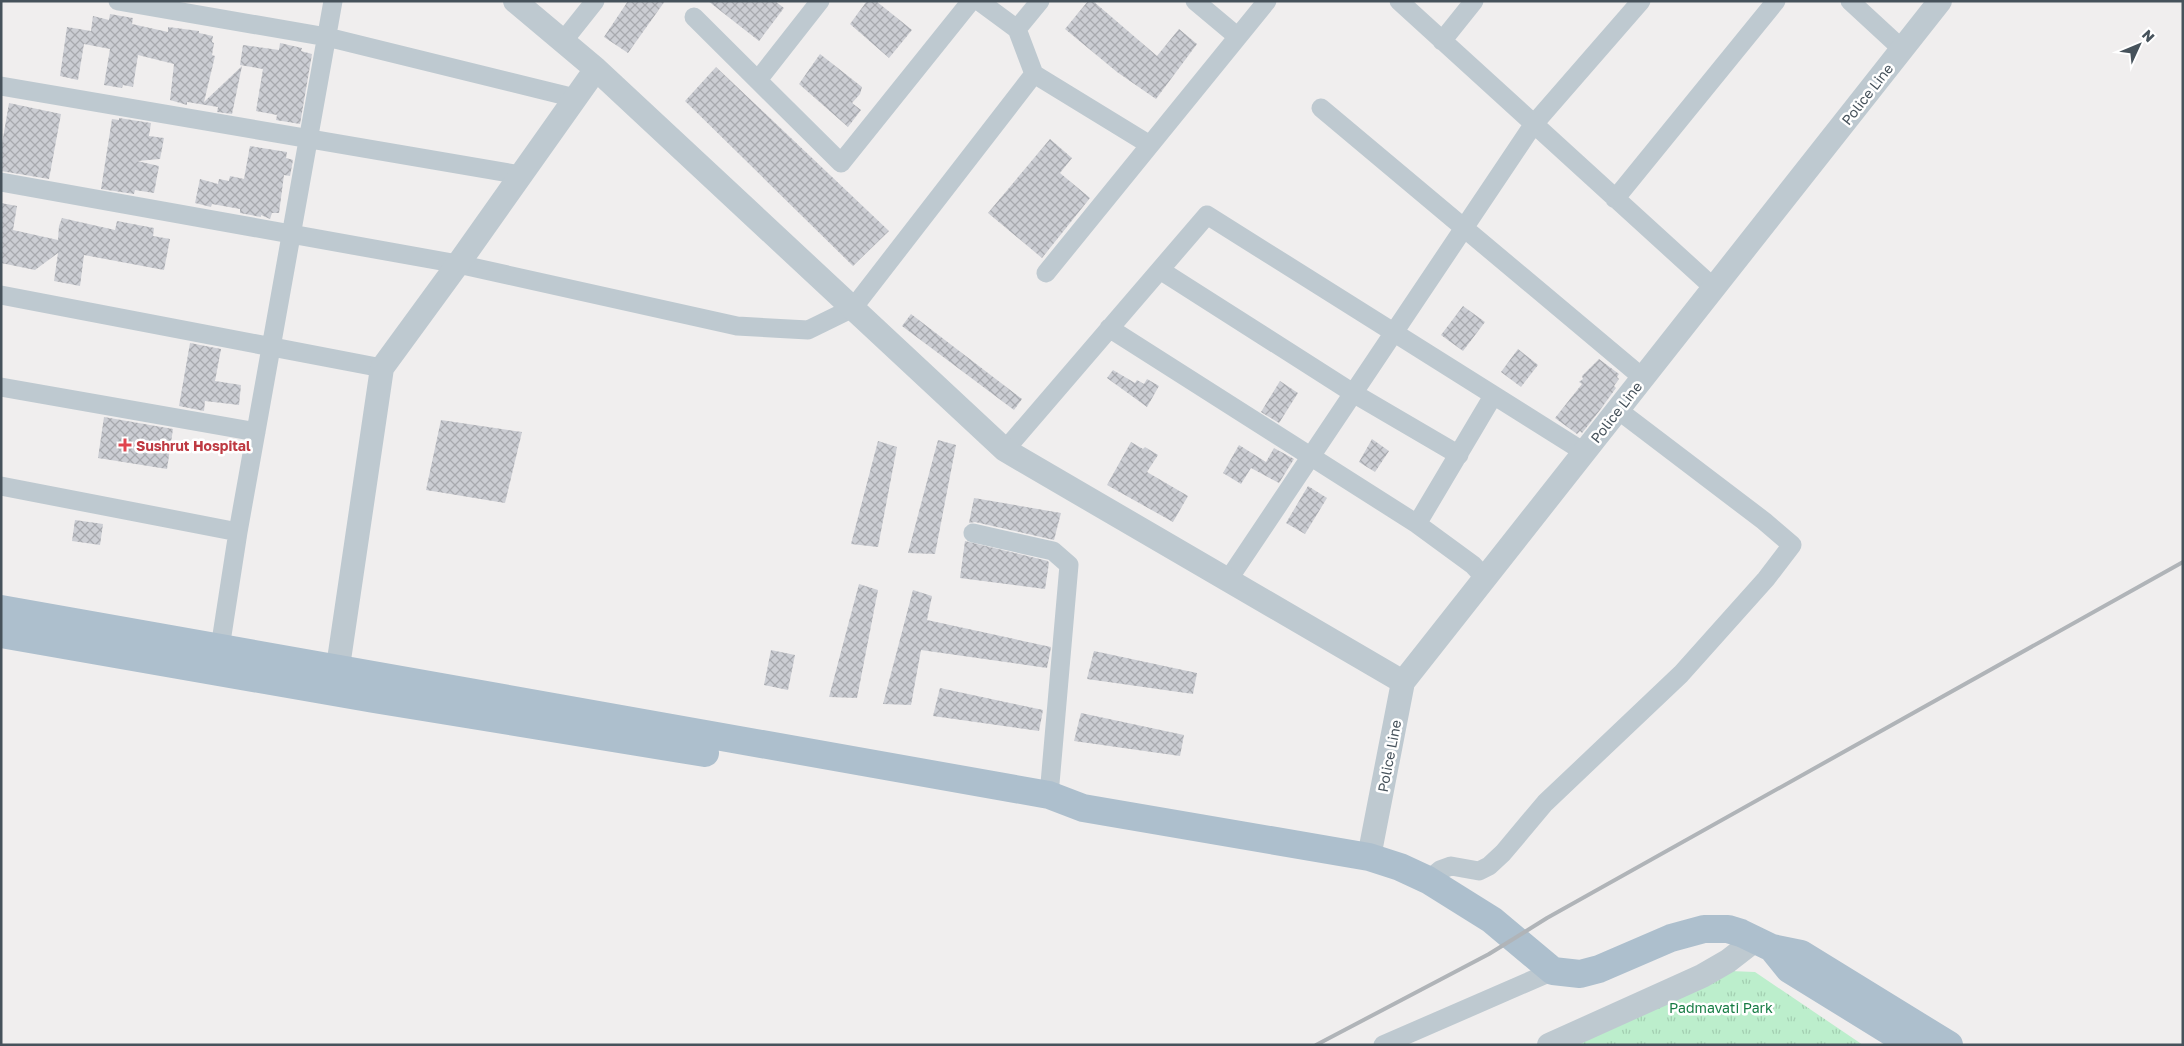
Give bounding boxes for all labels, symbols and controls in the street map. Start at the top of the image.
north arrow [2114,20,2164,70]
text: N [2139,26,2159,45]
street label: Police Line [1838,60,1896,128]
street label: Police Line [1587,378,1645,446]
place label: Sushrut Hospital [136,437,251,454]
marker: Sushrut Hospital [118,438,132,452]
street label: Police Line [1374,718,1404,794]
park label: Padmavati Park [1669,999,1773,1016]

